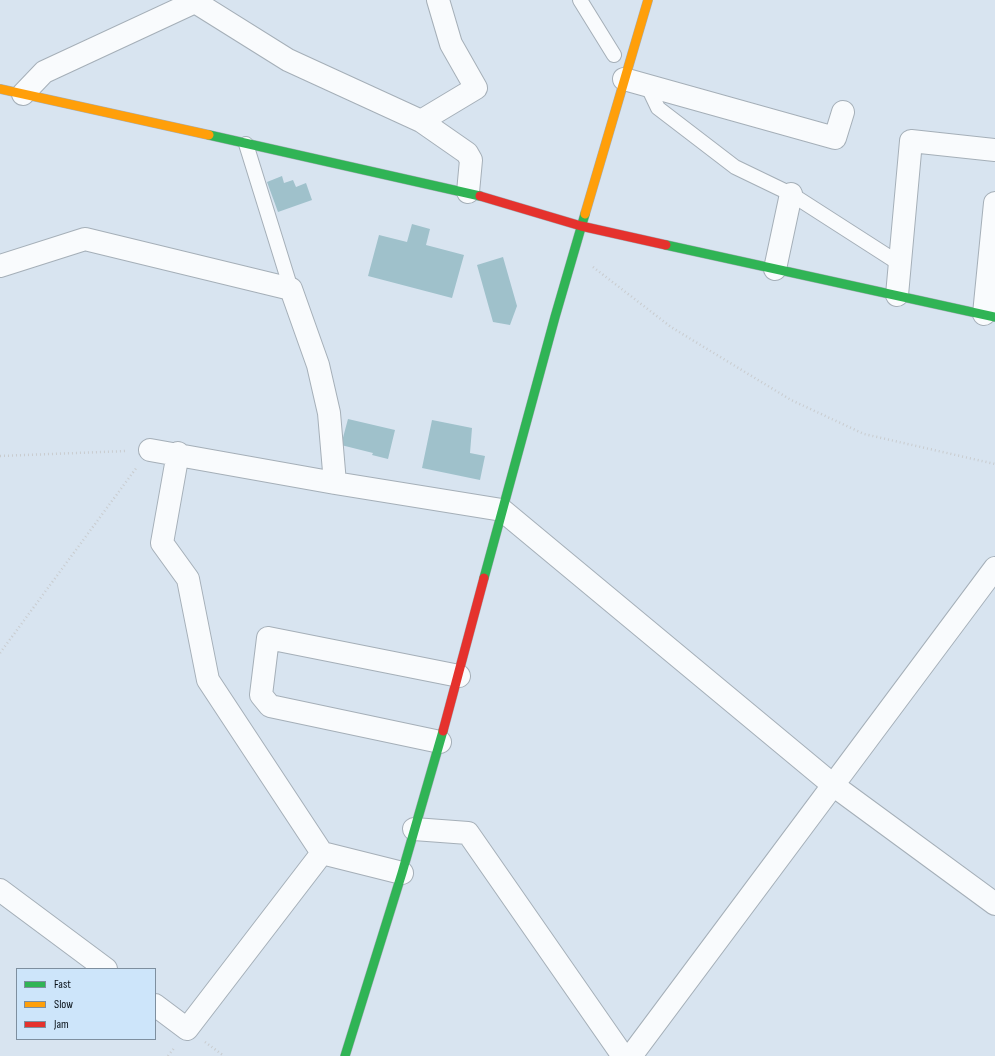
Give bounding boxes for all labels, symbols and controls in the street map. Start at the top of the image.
legend [16,968,156,1040]
text: Fast [54,977,71,992]
text: Slow [54,997,73,1012]
text: Jam [54,1017,69,1032]

